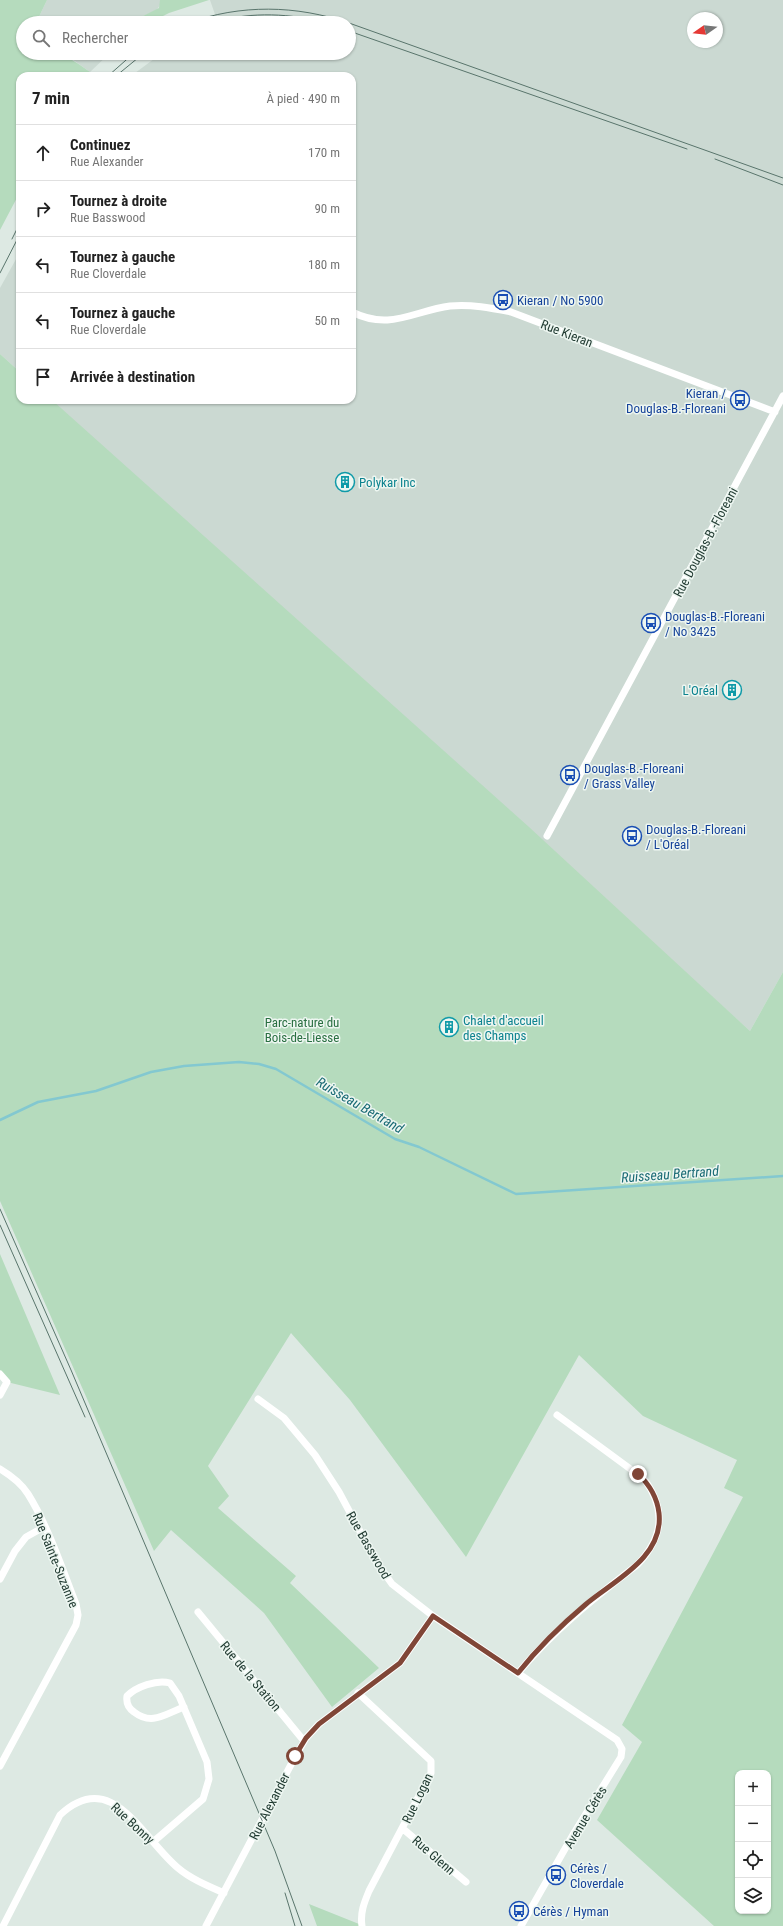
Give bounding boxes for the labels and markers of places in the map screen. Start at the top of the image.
bus stop icon: Kieran / No 5900 [492,289,514,311]
place label: Kieran / No 5900 [517,293,603,308]
place label: Kieran / Douglas-B.-Floreani [626,386,726,416]
bus stop icon: Kieran / Douglas-B.-Floreani [729,389,751,411]
building icon: Polykar Inc [334,471,356,493]
place label: Polykar Inc [359,475,416,490]
place label: Douglas-B.-Floreani / No 3425 [665,609,765,639]
bus stop icon: Douglas-B.-Floreani / No 3425 [640,612,662,634]
building icon: L'Oréal [721,679,743,701]
place label: L'Oréal [683,683,718,698]
place label: Douglas-B.-Floreani / Grass Valley [584,761,684,791]
bus stop icon: Douglas-B.-Floreani / Grass Valley [559,764,581,786]
place label: Douglas-B.-Floreani / L'Oréal [646,822,746,852]
bus stop icon: Douglas-B.-Floreani / L'Oréal [621,825,643,847]
place label: Chalet d'accueil des Champs [463,1013,544,1043]
building icon: Chalet d'accueil des Champs [438,1016,460,1038]
place label: Cérès / Cloverdale [570,1861,624,1891]
bus stop icon: Cérès / Cloverdale [545,1864,567,1886]
bus stop icon: Cérès / Hyman [508,1900,530,1922]
place label: Cérès / Hyman [533,1904,609,1919]

